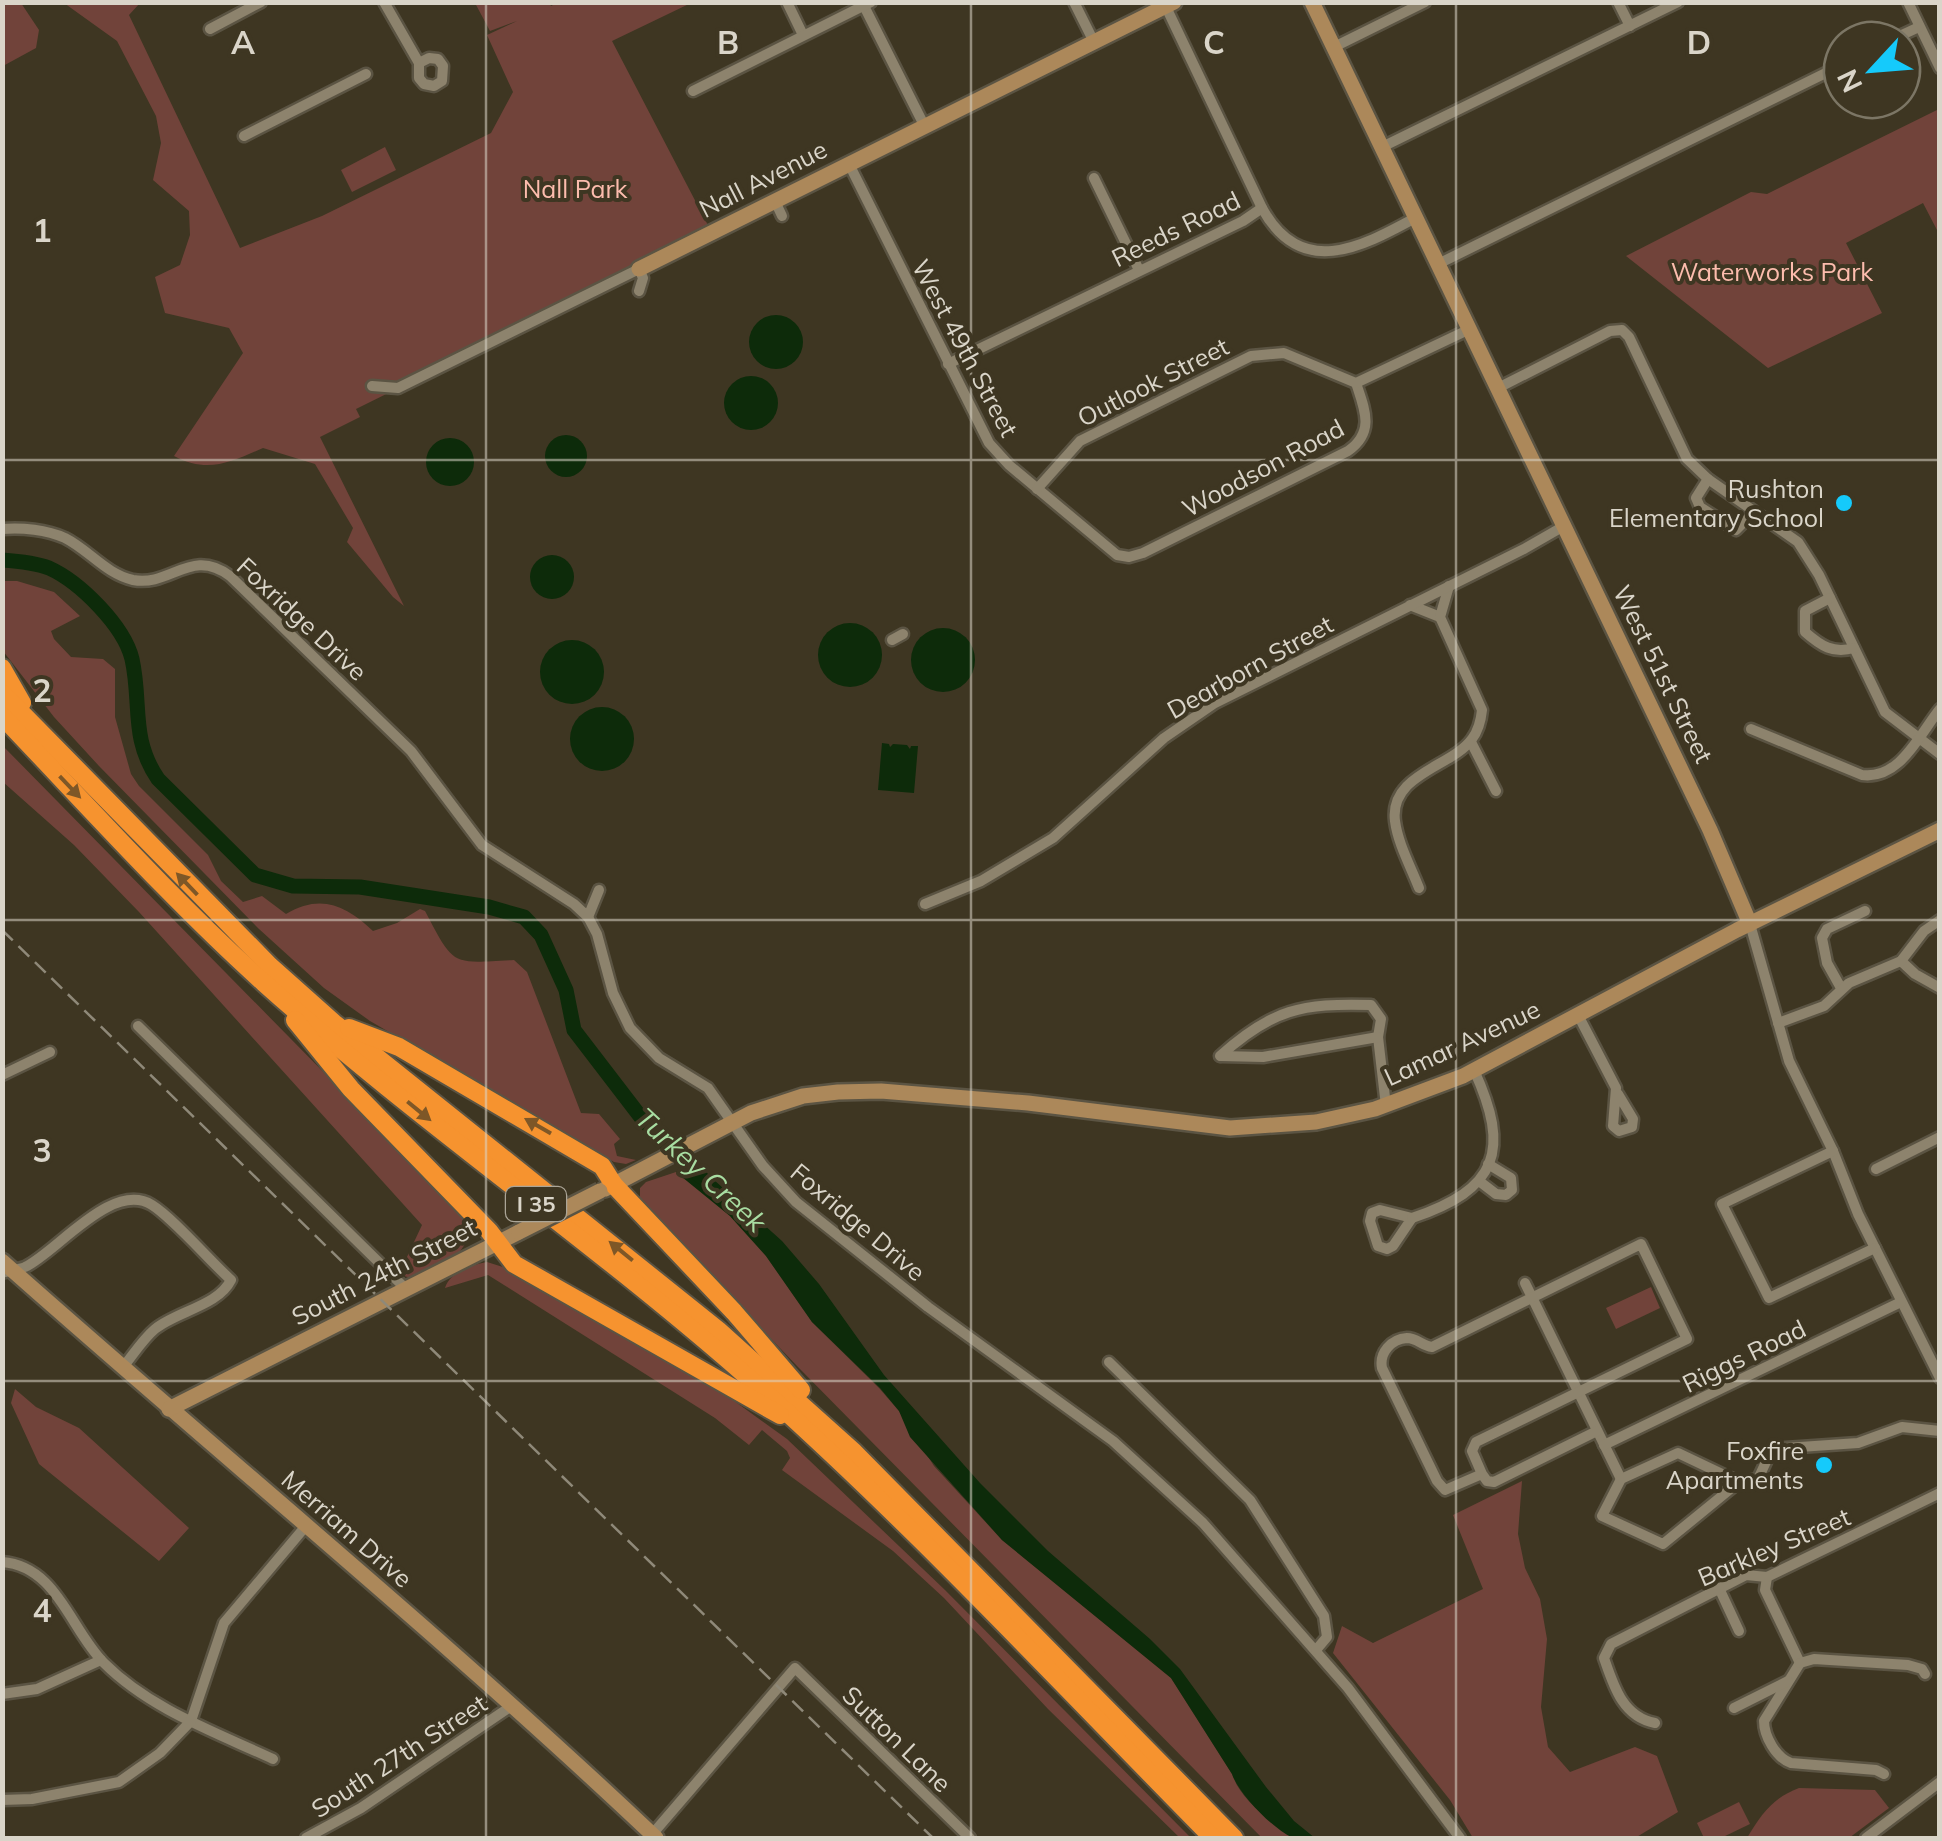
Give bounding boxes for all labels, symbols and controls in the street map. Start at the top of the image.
north arrow [1822,20,1922,120]
text: A [231,22,255,62]
text: B [717,22,739,62]
text: C [1203,22,1225,62]
text: D [1687,22,1711,62]
text: N [1829,64,1869,98]
street label: Nall Avenue [694,133,832,224]
park label: Nall Park [523,173,628,204]
street label: Reeds Road [1106,184,1245,273]
text: 1 [32,210,52,250]
street label: West 49th Street [906,254,1025,442]
park label: Waterworks Park [1671,256,1874,287]
street label: Outlook Street [1072,330,1234,433]
street label: Woodson Road [1176,412,1349,523]
place label: Rushton Elementary School [1609,473,1824,533]
marker: Rushton Elementary School [1833,492,1855,514]
street label: Foxridge Drive [231,551,374,687]
street label: West 51st Street [1607,580,1720,768]
street label: Dearborn Street [1161,608,1338,725]
text: 2 [32,670,52,710]
one-way arrow [58,774,81,798]
one-way arrow [175,872,199,896]
street label: Lamar Avenue [1379,993,1545,1092]
one-way arrow [405,1100,431,1121]
water label: Turkey Creek [629,1100,775,1240]
one-way arrow [524,1118,552,1136]
text: 3 [32,1130,52,1170]
street label: Foxridge Drive [785,1156,932,1287]
road number: I 35 [506,1187,566,1221]
street label: South 24th Street [286,1211,482,1332]
one-way arrow [608,1241,633,1262]
street label: Riggs Road [1677,1312,1811,1399]
place label: Foxfire Apartments [1666,1435,1804,1495]
marker: Foxfire Apartments [1813,1454,1835,1476]
street label: Merriam Drive [276,1463,419,1594]
street label: Barkley Street [1693,1500,1855,1593]
text: 4 [32,1590,52,1630]
street label: Sutton Lane [836,1679,958,1798]
street label: South 27th Street [305,1687,493,1824]

